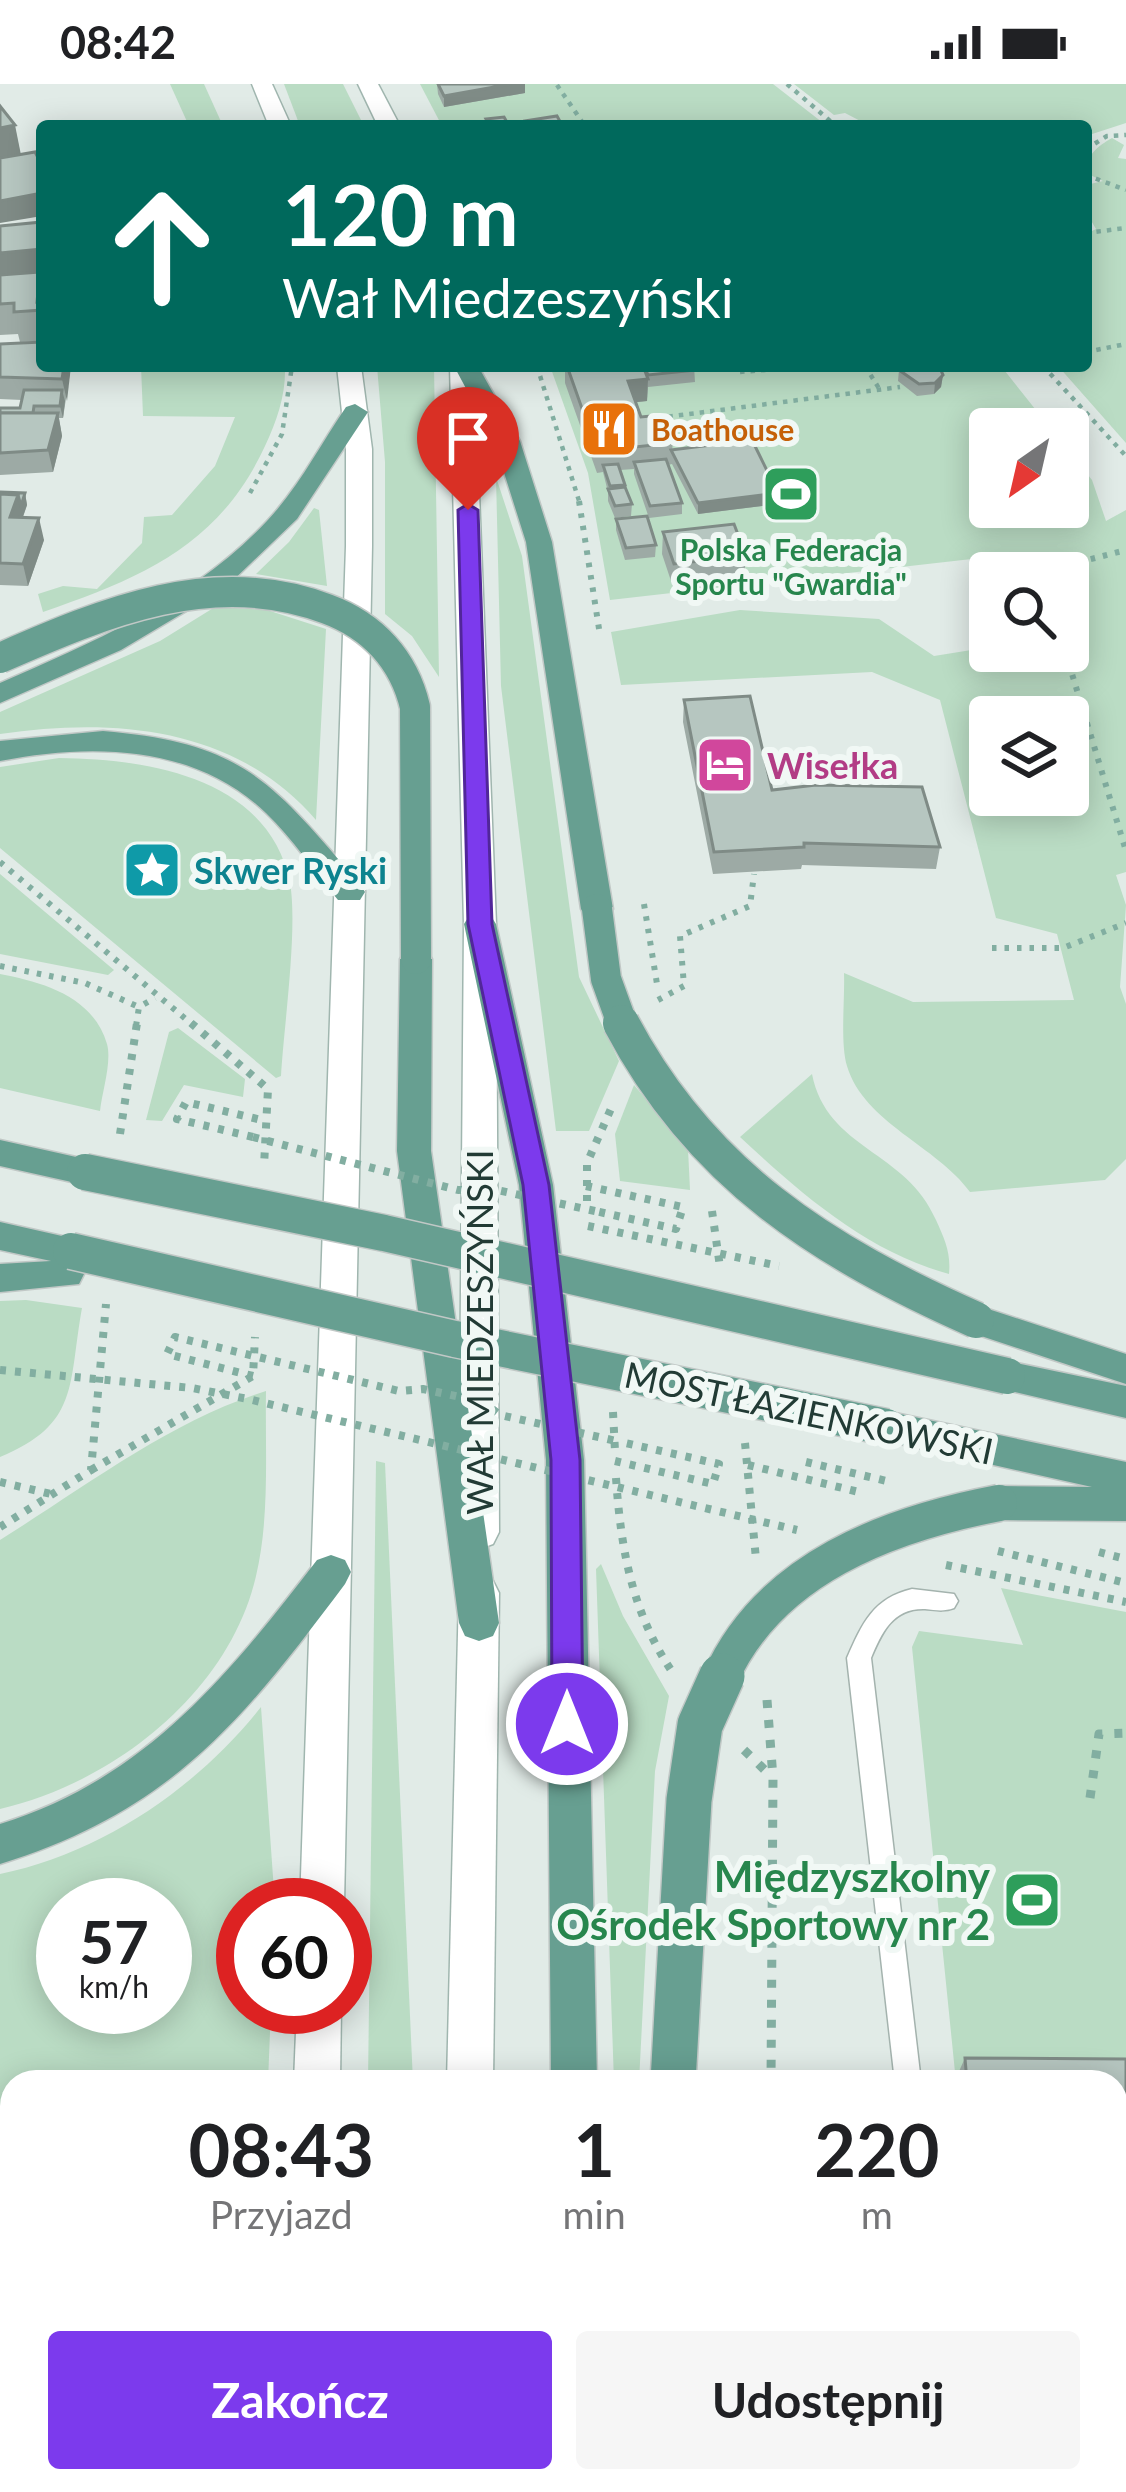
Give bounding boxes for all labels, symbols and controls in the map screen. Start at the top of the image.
text: 08:42 [60,15,176,69]
text: 120 m [282,163,519,264]
icon: ahead [84,168,240,324]
text: Wał Miedzeszyński [282,265,734,330]
pin [417,387,519,510]
restaurant icon: Boathouse [578,398,640,460]
icon: arrive [435,405,501,471]
north arrow [969,408,1089,528]
map controls [969,408,1089,816]
place label: Boathouse [651,411,794,447]
sports icon: Polska Federacja Sportu "Gwardia" [760,463,822,525]
place label: Polska Federacja Sportu "Gwardia" [675,531,907,601]
button: search [969,552,1089,672]
button: layers [969,696,1089,816]
hotel icon: Wisełka [694,734,756,796]
place label: Wisełka [767,743,898,787]
place icon: Skwer Ryski [121,839,183,901]
place label: Skwer Ryski [194,848,387,892]
street label: WAŁ MIEDZESZYŃSKI [457,1149,501,1515]
street label: MOST ŁAZIENKOWSKI [621,1351,997,1473]
position arrow [504,1661,630,1787]
place label: Międzyszkolny Ośrodek Sportowy nr 2 [556,1851,991,1949]
sports icon: Międzyszkolny Ośrodek Sportowy nr 2 [1001,1869,1063,1931]
speed limit sign: 60 [216,1878,372,2034]
text: 57 [79,1905,149,1977]
text: km/h [79,1968,149,2004]
text: 08:43 [188,2106,374,2192]
text: 1 [573,2106,615,2192]
text: 220 [814,2106,939,2192]
text: Przyjazd [210,2191,353,2237]
text: min [563,2191,626,2237]
text: m [861,2191,893,2237]
button: Zakończ [48,2331,552,2469]
button: Udostępnij [576,2331,1080,2469]

